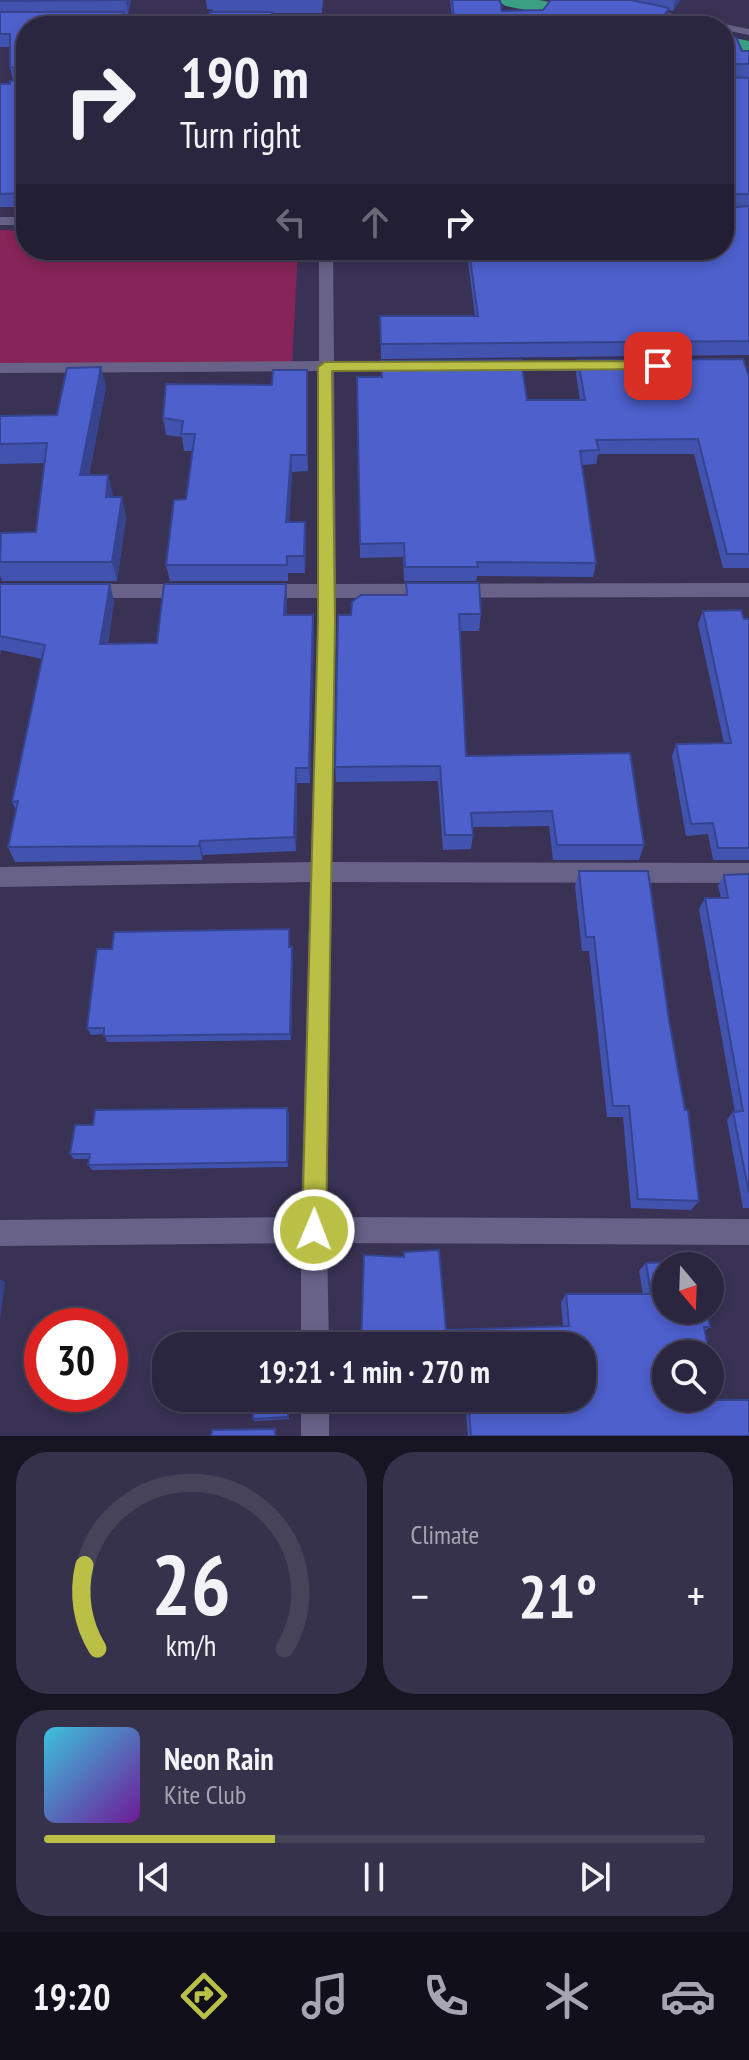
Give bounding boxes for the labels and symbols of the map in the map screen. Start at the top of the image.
pin [624,332,692,400]
position arrow [272,1188,356,1272]
north arrow [652,1252,724,1324]
speed limit sign: 30 [24,1308,128,1412]

